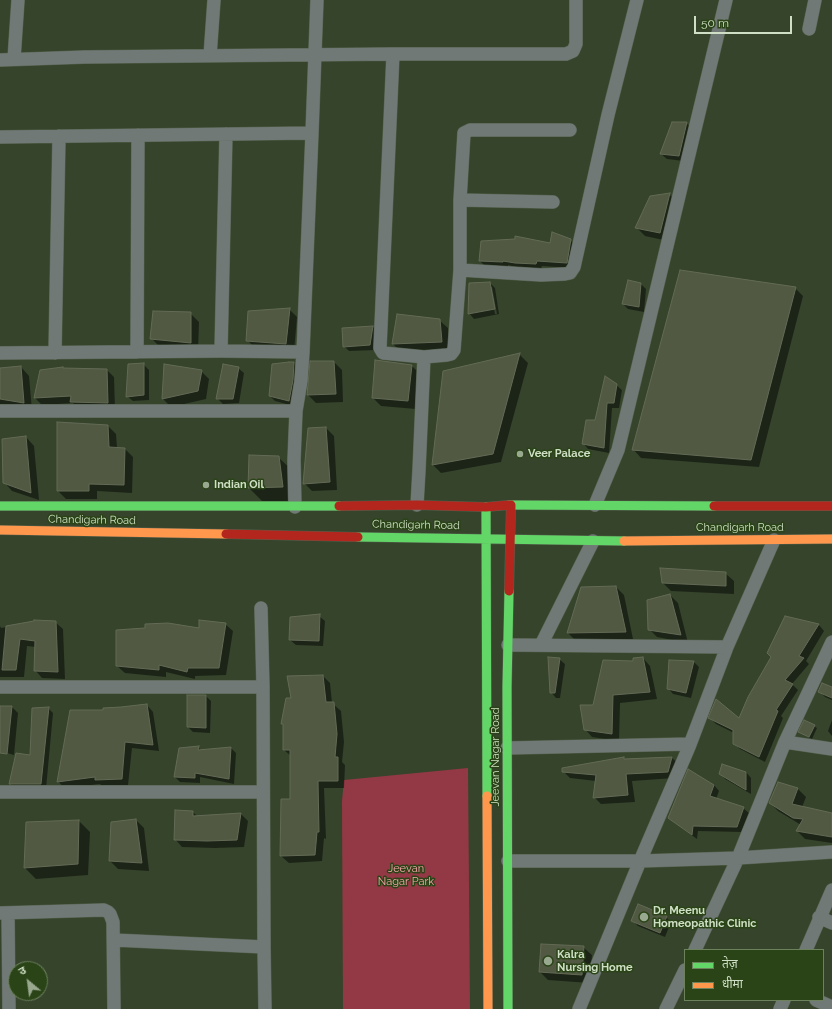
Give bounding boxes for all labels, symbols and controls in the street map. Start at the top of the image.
scale bar [696,8,794,34]
text: 50 m [701,16,729,30]
place label: Veer Palace [528,447,590,461]
marker: Veer Palace [515,449,525,459]
place label: Indian Oil [214,478,264,492]
marker: Indian Oil [201,480,211,490]
street label: Chandigarh Road [48,513,136,527]
street label: Chandigarh Road [372,518,460,532]
street label: Chandigarh Road [696,521,784,535]
street label: Jeevan Nagar Road [489,707,503,807]
park label: Jeevan Nagar Park [378,862,434,888]
place label: Dr. Meenu Homeopathic Clinic [653,904,756,930]
marker: Dr. Meenu Homeopathic Clinic [638,911,650,923]
place label: Kalra Nursing Home [557,948,633,974]
legend [684,949,824,1001]
marker: Kalra Nursing Home [542,955,554,967]
text: तेज़ [722,957,738,971]
north arrow [8,961,48,1001]
text: उ [16,964,28,978]
text: धीमा [722,977,743,991]

